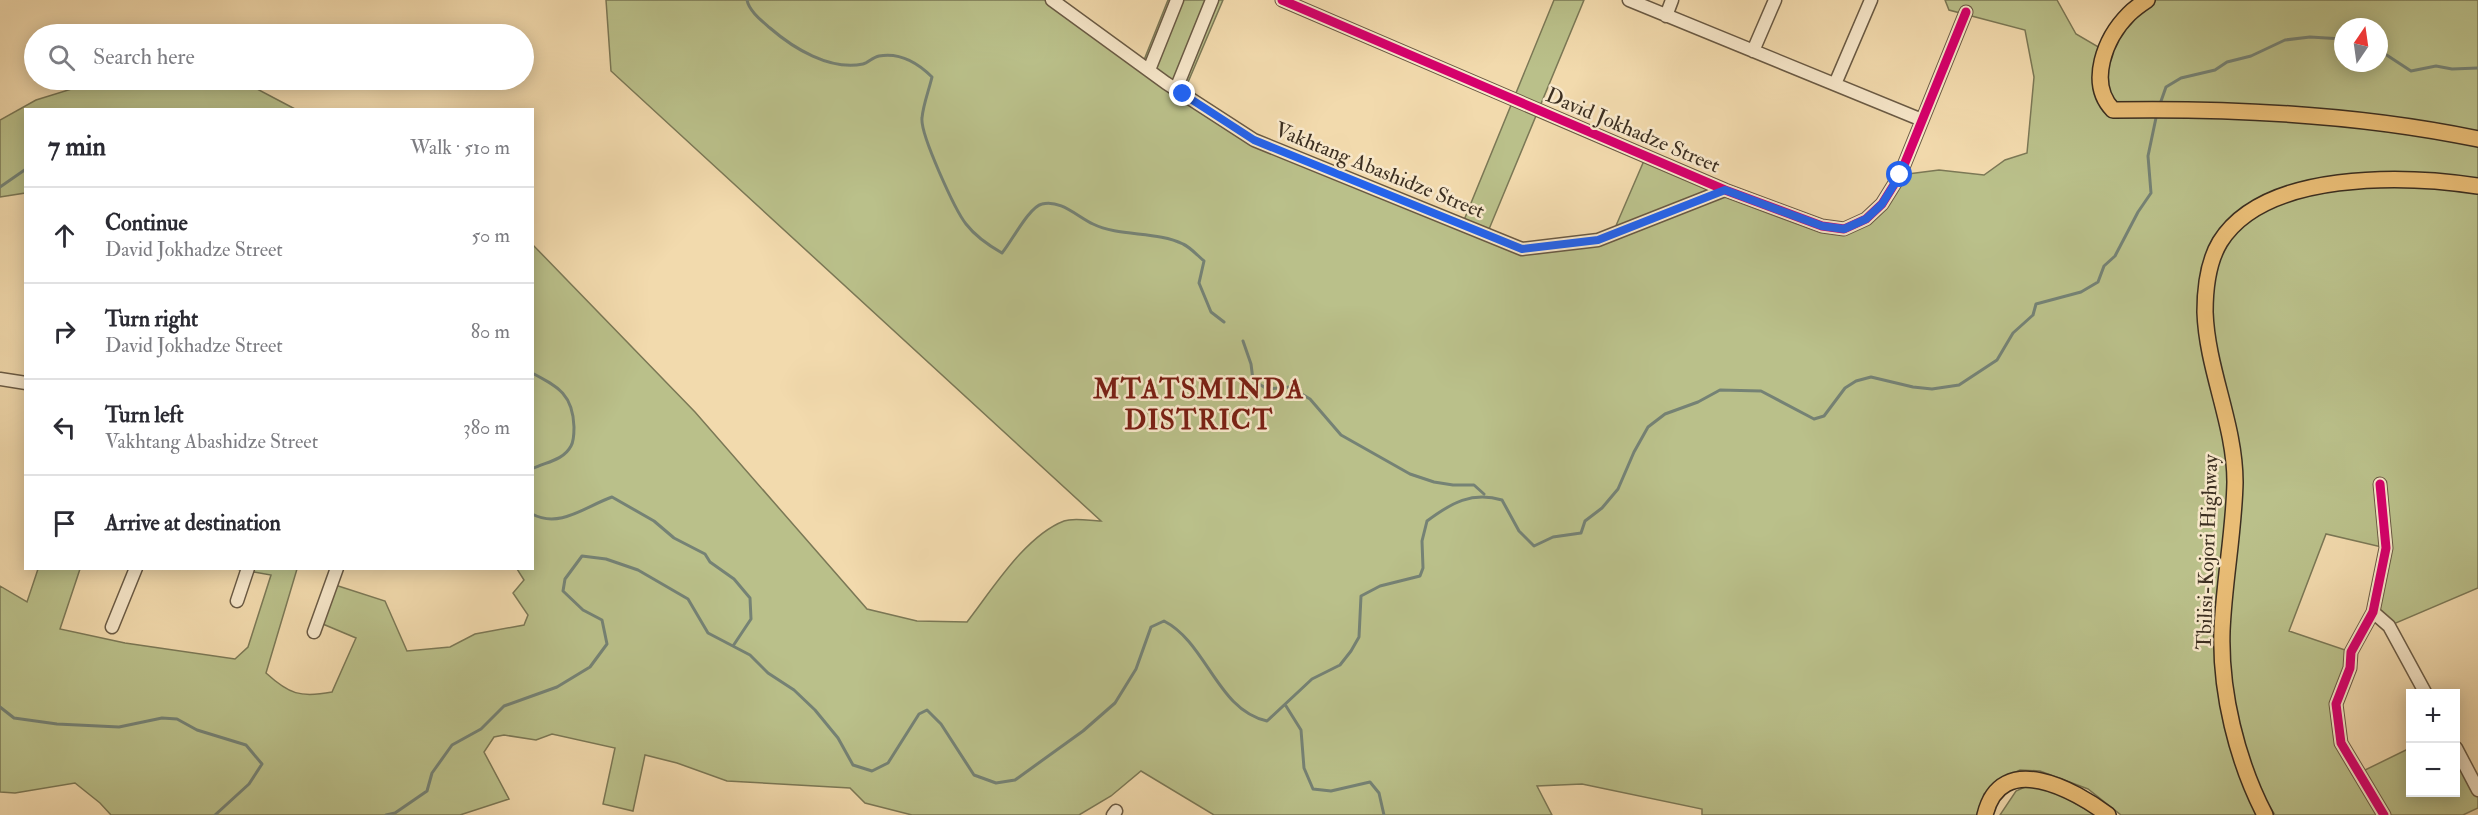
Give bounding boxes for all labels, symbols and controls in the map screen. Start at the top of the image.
north arrow [2334,18,2388,72]
search box [24,24,534,90]
icon: search [45,41,78,74]
text: Search here [93,43,195,71]
route end [1169,80,1195,106]
street label: David Jokhadze Street [1542,82,1724,179]
street label: Vakhtang Abashidze Street [1271,116,1489,225]
text: 7 min [48,131,106,163]
text: Walk · 510 m [410,135,510,160]
route start [1886,161,1912,187]
text: Continue [105,209,188,237]
icon: ahead [48,219,81,252]
text: 50 m [471,223,510,248]
text: David Jokhadze Street [105,237,283,262]
text: Turn right [105,305,198,333]
icon: right [48,315,81,348]
text: 80 m [471,319,510,344]
text: David Jokhadze Street [105,333,283,358]
district label: MTATSMINDA DISTRICT [1092,373,1305,437]
text: Turn left [105,401,184,429]
icon: left [48,411,81,444]
text: 380 m [463,415,510,440]
text: Vakhtang Abashidze Street [105,429,318,454]
street label: Tbilisi-Kojori Highway [2191,453,2224,650]
icon: arrive [48,507,81,540]
text: Arrive at destination [105,509,281,537]
map controls [2406,689,2460,797]
button: + [2406,689,2460,743]
button: − [2406,743,2460,797]

